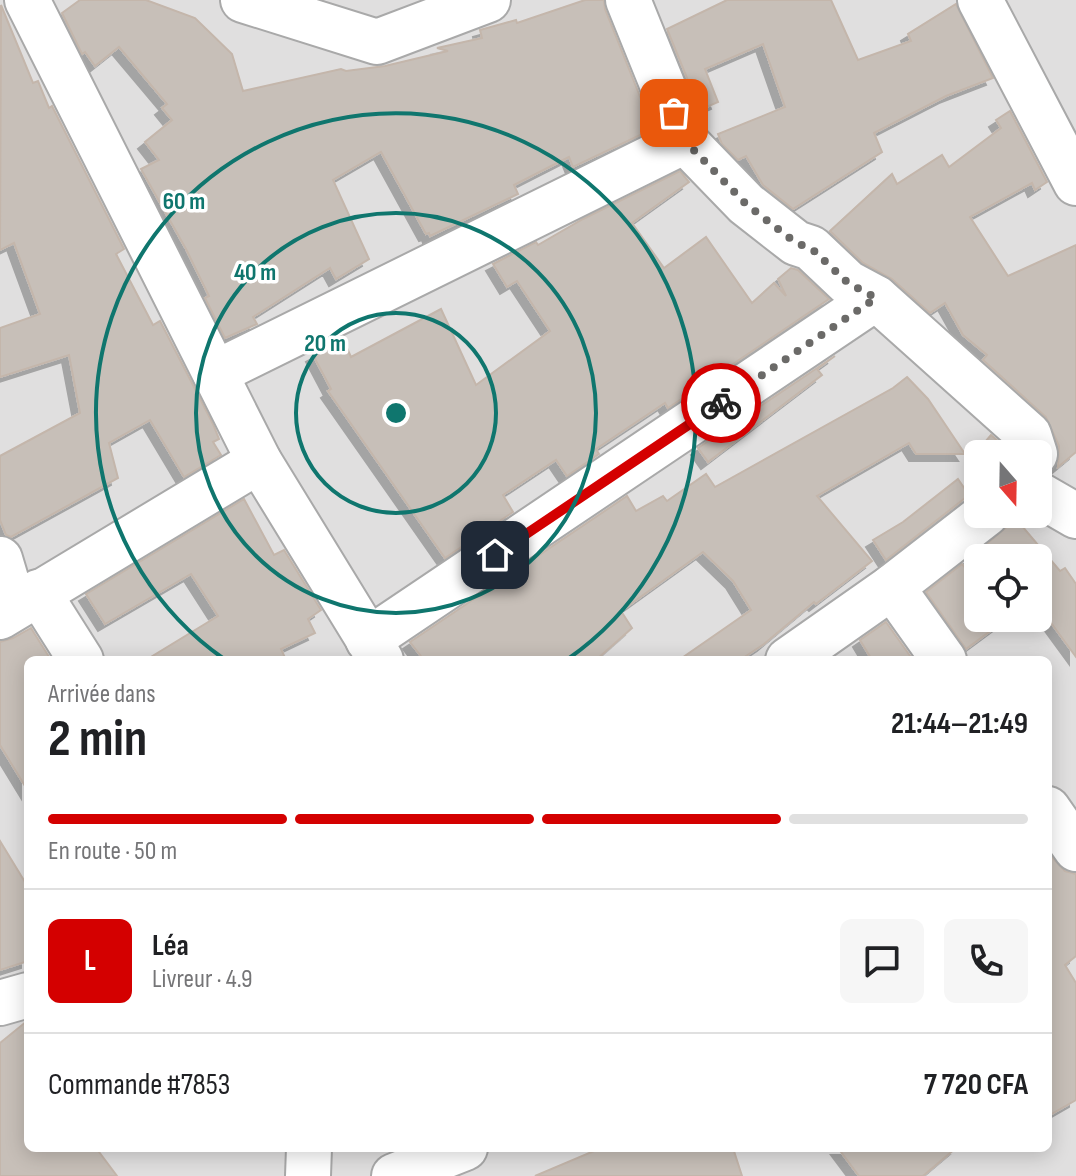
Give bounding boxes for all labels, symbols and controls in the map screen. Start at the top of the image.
pin [640,79,708,147]
icon: bag [652,91,696,135]
text: 60 m [163,187,205,216]
text: 40 m [234,258,276,287]
text: 20 m [304,329,346,358]
courier [681,363,761,443]
icon: bike [699,381,743,425]
centre of rings [382,399,410,427]
north arrow [964,440,1052,528]
map controls [964,440,1052,632]
pin [461,521,529,589]
icon: home [473,533,517,577]
button: locate [964,544,1052,632]
text: Arrivée dans [48,679,156,710]
text: 21:44–21:49 [891,706,1028,742]
text: 2 min [48,708,147,771]
text: En route · 50 m [48,836,177,867]
button: chat [840,919,924,1003]
button: phone [944,919,1028,1003]
text: Léa [152,928,189,964]
text: L [84,943,96,979]
text: Livreur · 4.9 [152,964,253,995]
text: Commande #7853 [48,1067,230,1103]
text: 7 720 CFA [924,1067,1028,1103]

